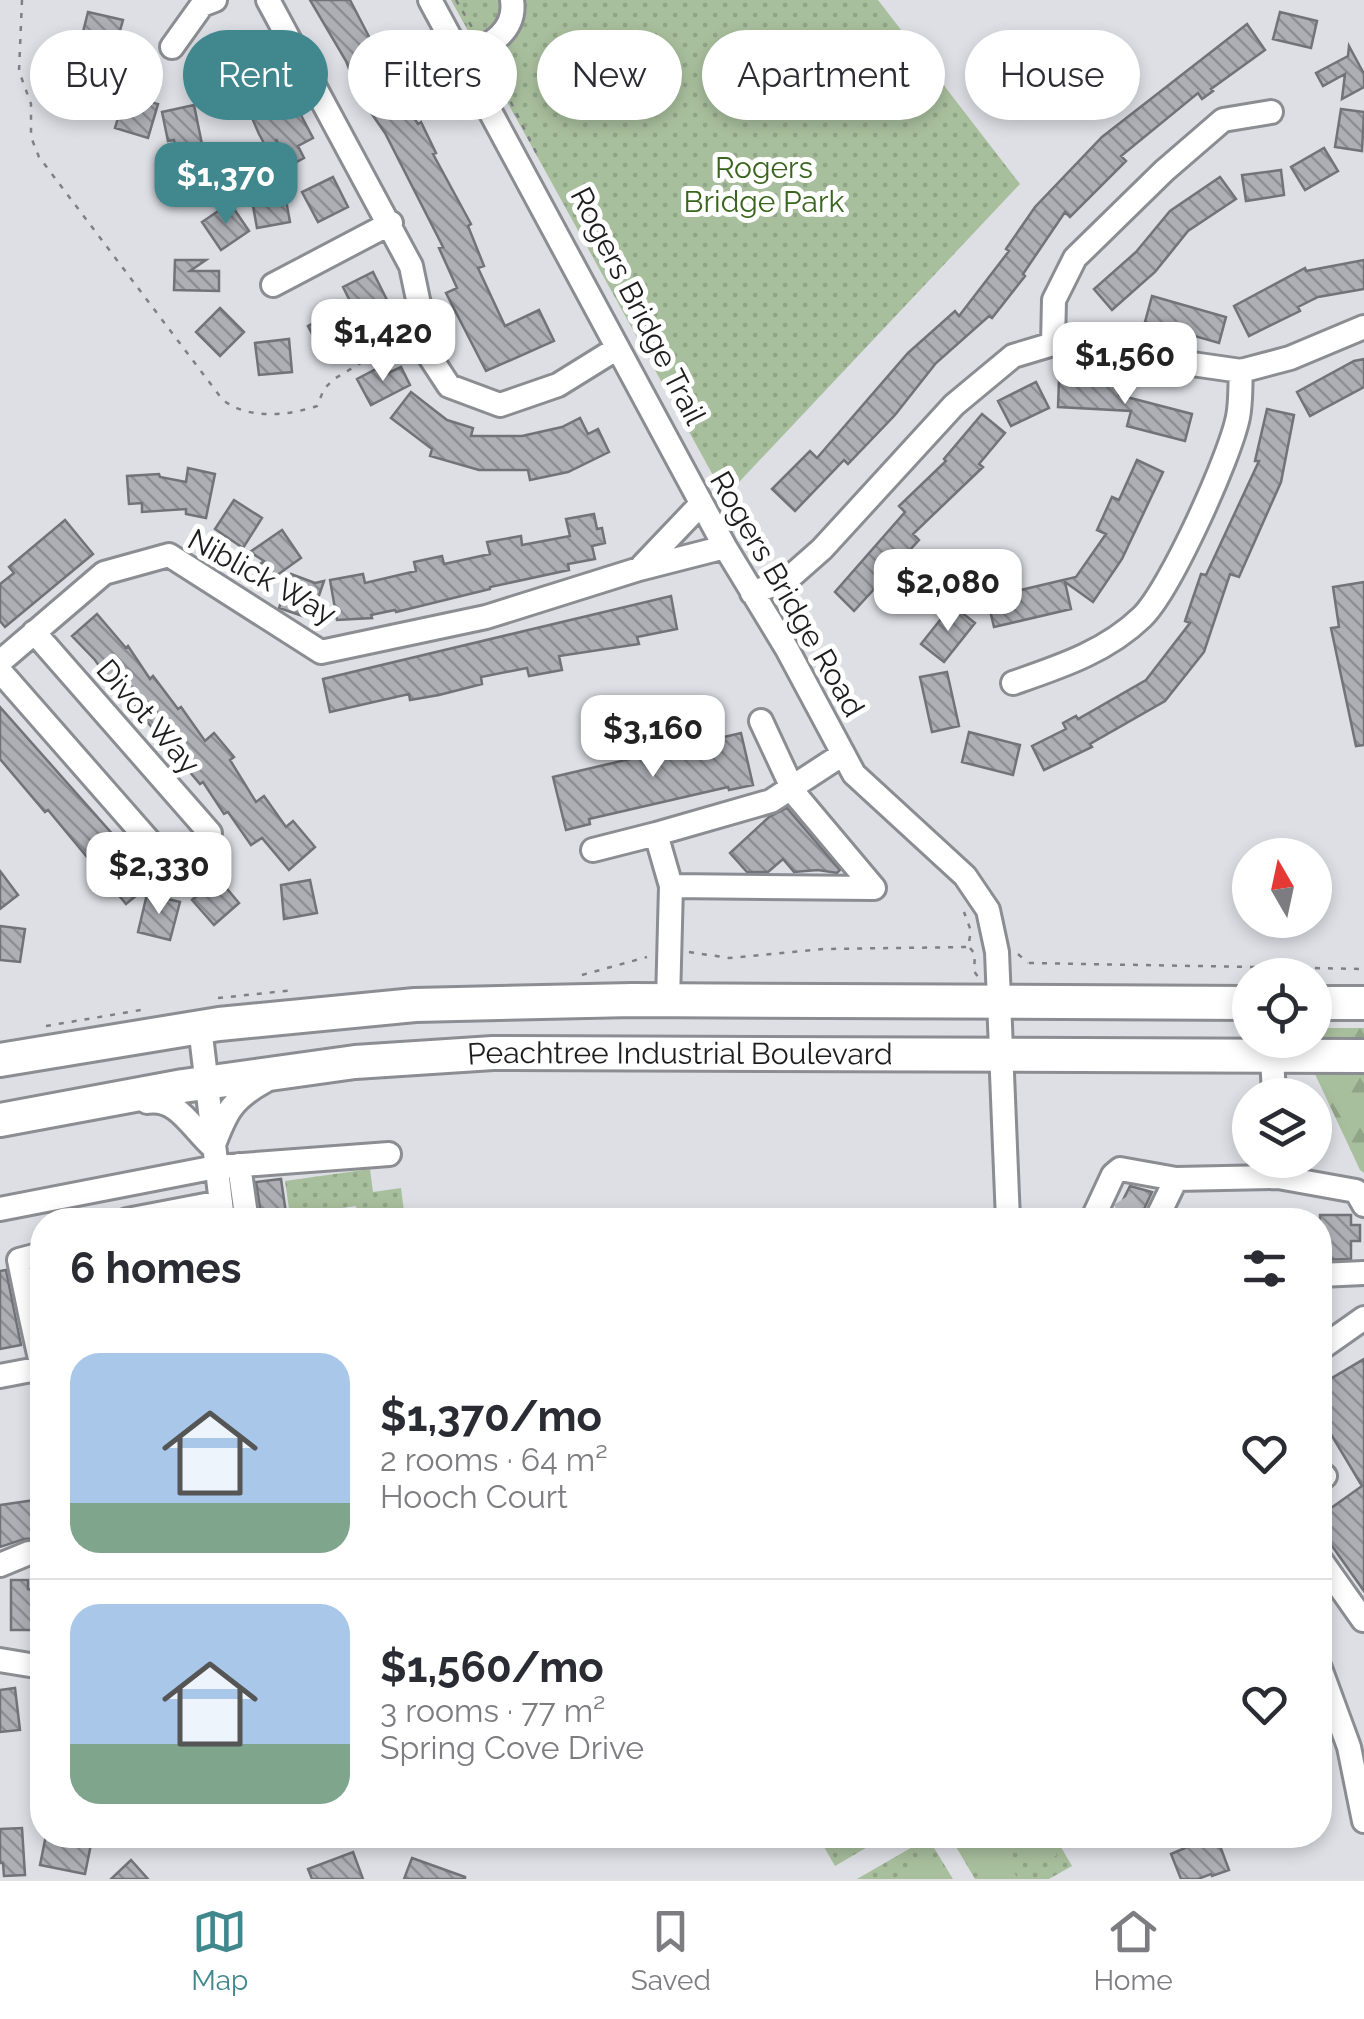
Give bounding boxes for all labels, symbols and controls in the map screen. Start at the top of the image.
chip: Buy [30,30,163,120]
chip: Rent [183,30,328,120]
chip: Filters [348,30,517,120]
chip: New [537,30,682,120]
chip: Apartment [702,30,945,120]
chip: House [965,30,1140,120]
pin: $1,370 [145,142,307,227]
park label: Rogers Bridge Park [684,150,844,219]
text: $1,370 [177,156,275,193]
street label: Rogers Bridge Trail [563,181,714,431]
pin: $1,420 [302,299,464,384]
text: $1,420 [333,313,433,350]
pin: $1,560 [1044,322,1206,407]
text: $1,560 [1075,336,1175,373]
street label: Rogers Bridge Road [703,465,872,723]
street label: Niblick Way [182,522,342,632]
pin: $2,080 [867,549,1029,634]
text: $2,080 [896,563,1000,600]
street label: Divot Way [89,652,207,781]
pin: $3,160 [572,695,734,780]
text: $3,160 [603,709,703,746]
pin: $2,330 [78,832,240,917]
north arrow [1232,838,1332,938]
map controls [1232,838,1332,1178]
text: $2,330 [108,846,210,883]
button: locate [1232,958,1332,1058]
street label: Peachtree Industrial Boulevard [466,1035,893,1072]
button: layers [1232,1078,1332,1178]
icon: filters [1237,1241,1292,1296]
text: 6 homes [70,1244,241,1293]
text: $1,370/mo [380,1392,602,1441]
icon: home [150,1393,270,1513]
icon: heart [1237,1426,1292,1481]
text: 2 rooms · 64 m² [380,1441,608,1478]
text: Hooch Court [380,1478,568,1515]
text: $1,560/mo [380,1643,604,1692]
icon: home [150,1644,270,1764]
icon: heart [1237,1677,1292,1732]
text: 3 rooms · 77 m² [380,1692,606,1729]
text: Spring Cove Drive [380,1729,644,1766]
tab: Map [191,1904,248,1997]
tab: Saved [631,1904,711,1997]
tab: Home [1093,1904,1173,1997]

